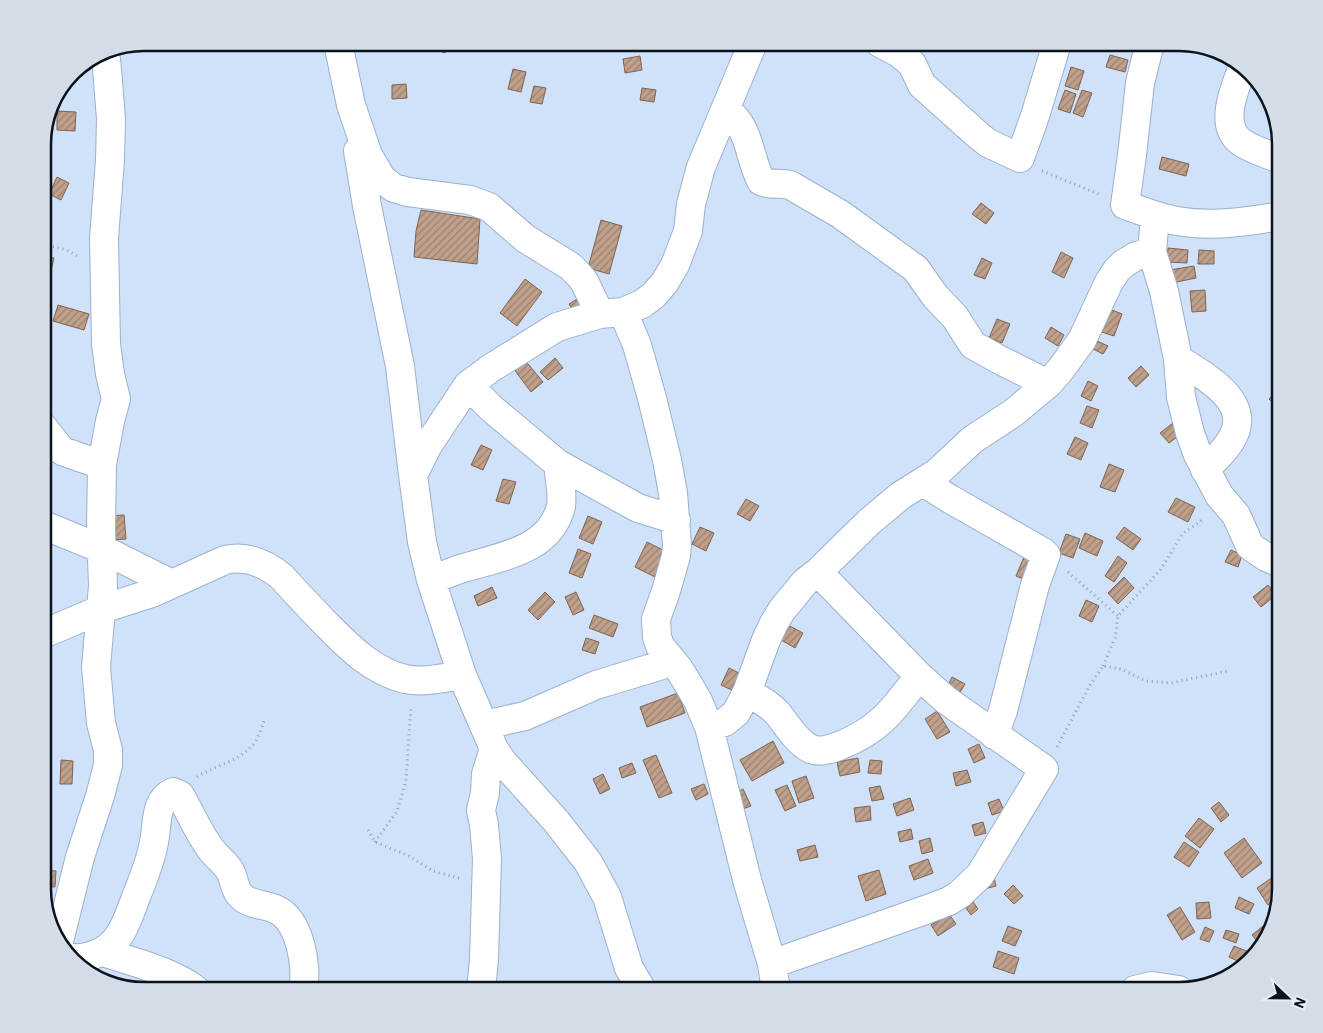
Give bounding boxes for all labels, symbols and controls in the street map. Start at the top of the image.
north arrow [1263,973,1313,1023]
text: N [1290,995,1310,1011]

